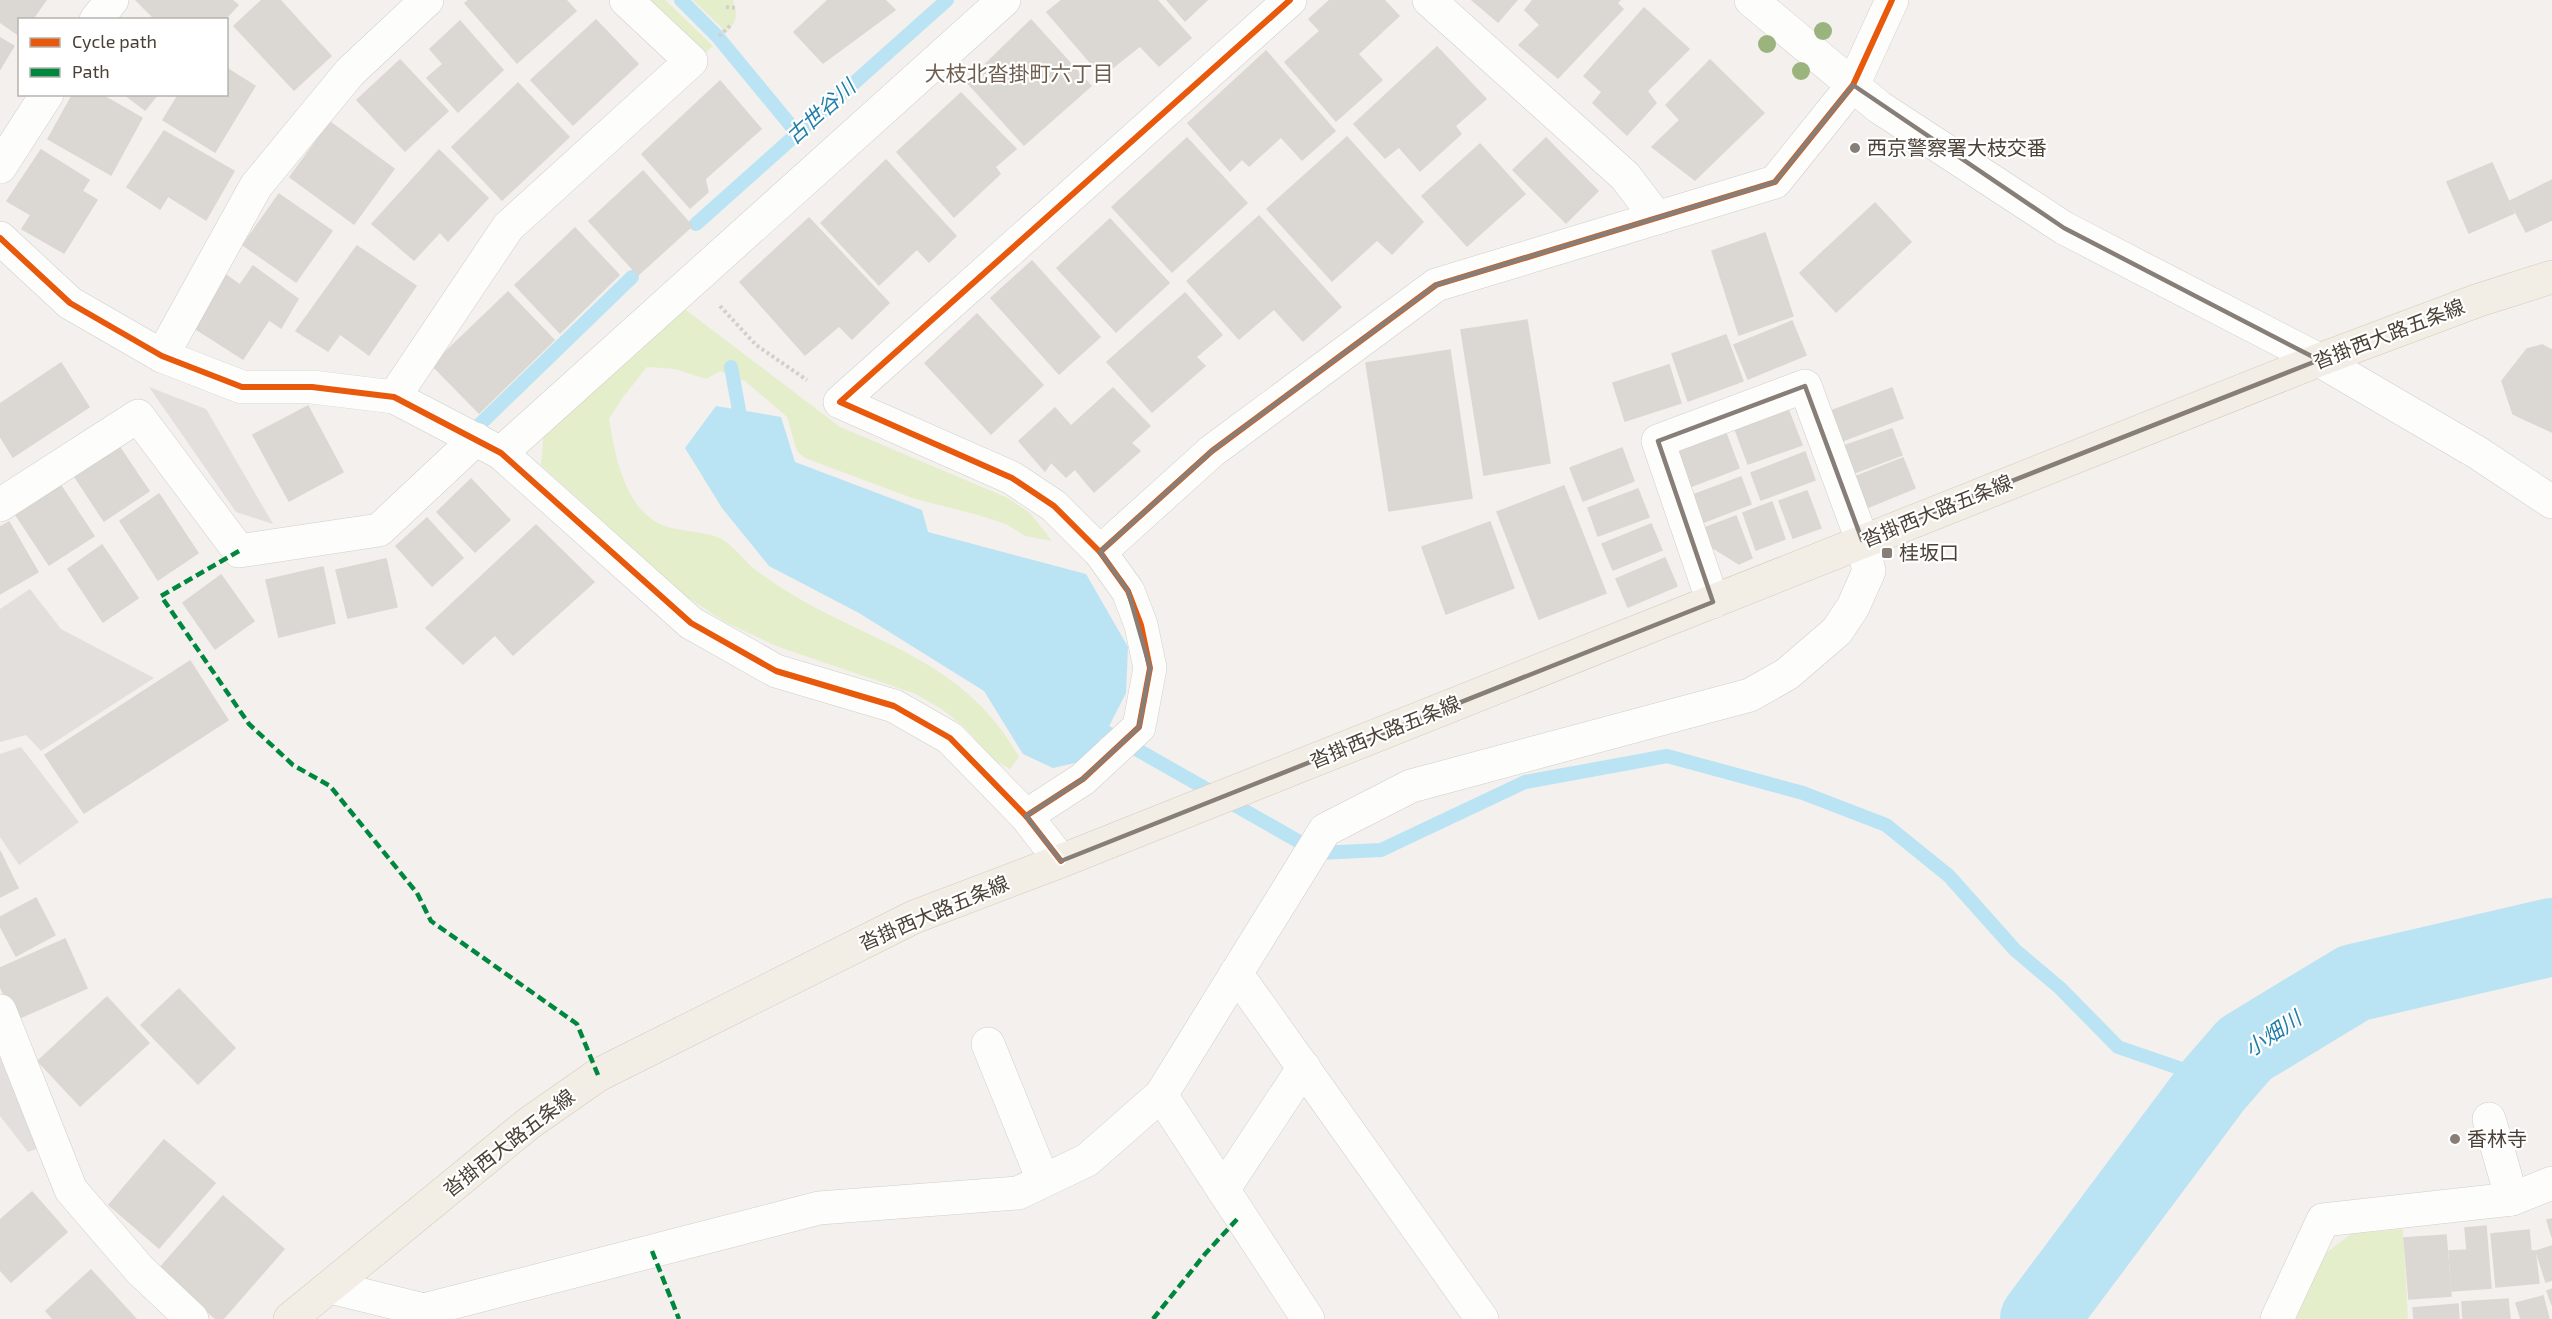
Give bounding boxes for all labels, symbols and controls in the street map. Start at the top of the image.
legend [18,18,228,96]
text: Cycle path [72,30,157,52]
text: Path [72,60,110,82]
district label: 大枝北沓掛町六丁目 [925,60,1114,85]
water label: 古世谷川 [780,72,861,148]
place label: 西京警察署大枝交番 [1867,135,2047,159]
marker: 西京警察署大枝交番 [1848,141,1862,155]
street label: 沓掛西大路五条線 [2310,293,2468,373]
street label: 沓掛西大路五条線 [1858,469,2015,551]
place label: 桂坂口 [1899,540,1959,564]
marker: 桂坂口 [1880,546,1894,560]
street label: 沓掛西大路五条線 [1306,690,1463,772]
street label: 沓掛西大路五条線 [855,870,1012,954]
water label: 小畑川 [2239,1004,2307,1061]
street label: 沓掛西大路五条線 [438,1084,579,1201]
place label: 香林寺 [2467,1126,2527,1150]
marker: 香林寺 [2448,1132,2462,1146]

